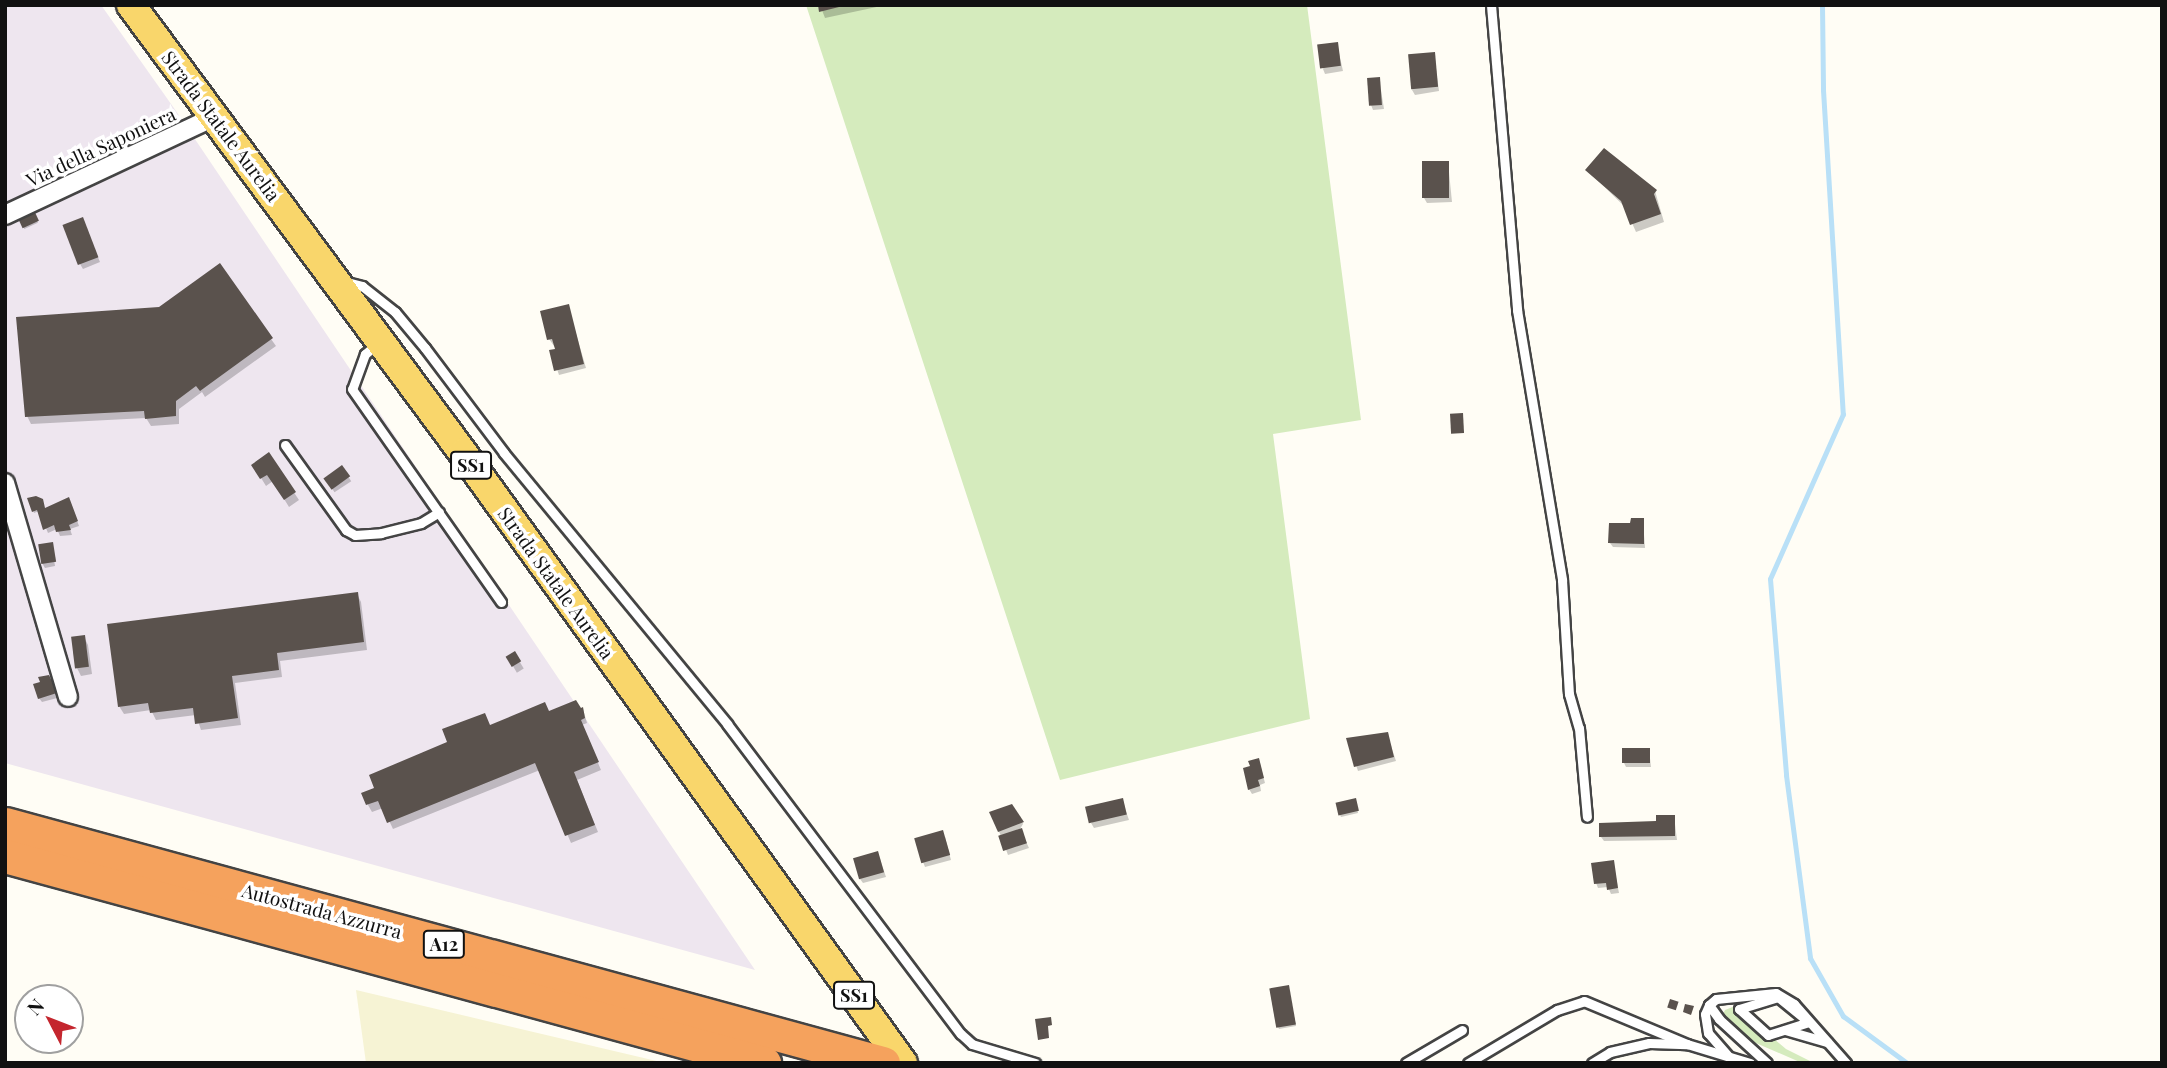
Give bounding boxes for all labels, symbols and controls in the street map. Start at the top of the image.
street label: Strada Statale Aurelia [157,46,285,206]
street label: Via della Saponiera [23,102,179,192]
road number: SS1 [450,450,492,480]
street label: Strada Statale Aurelia [493,502,619,664]
street label: Autostrada Azzurra [239,879,405,943]
road number: A12 [421,930,467,959]
road number: SS1 [833,980,875,1010]
north arrow [14,984,84,1054]
text: N [21,992,49,1020]

